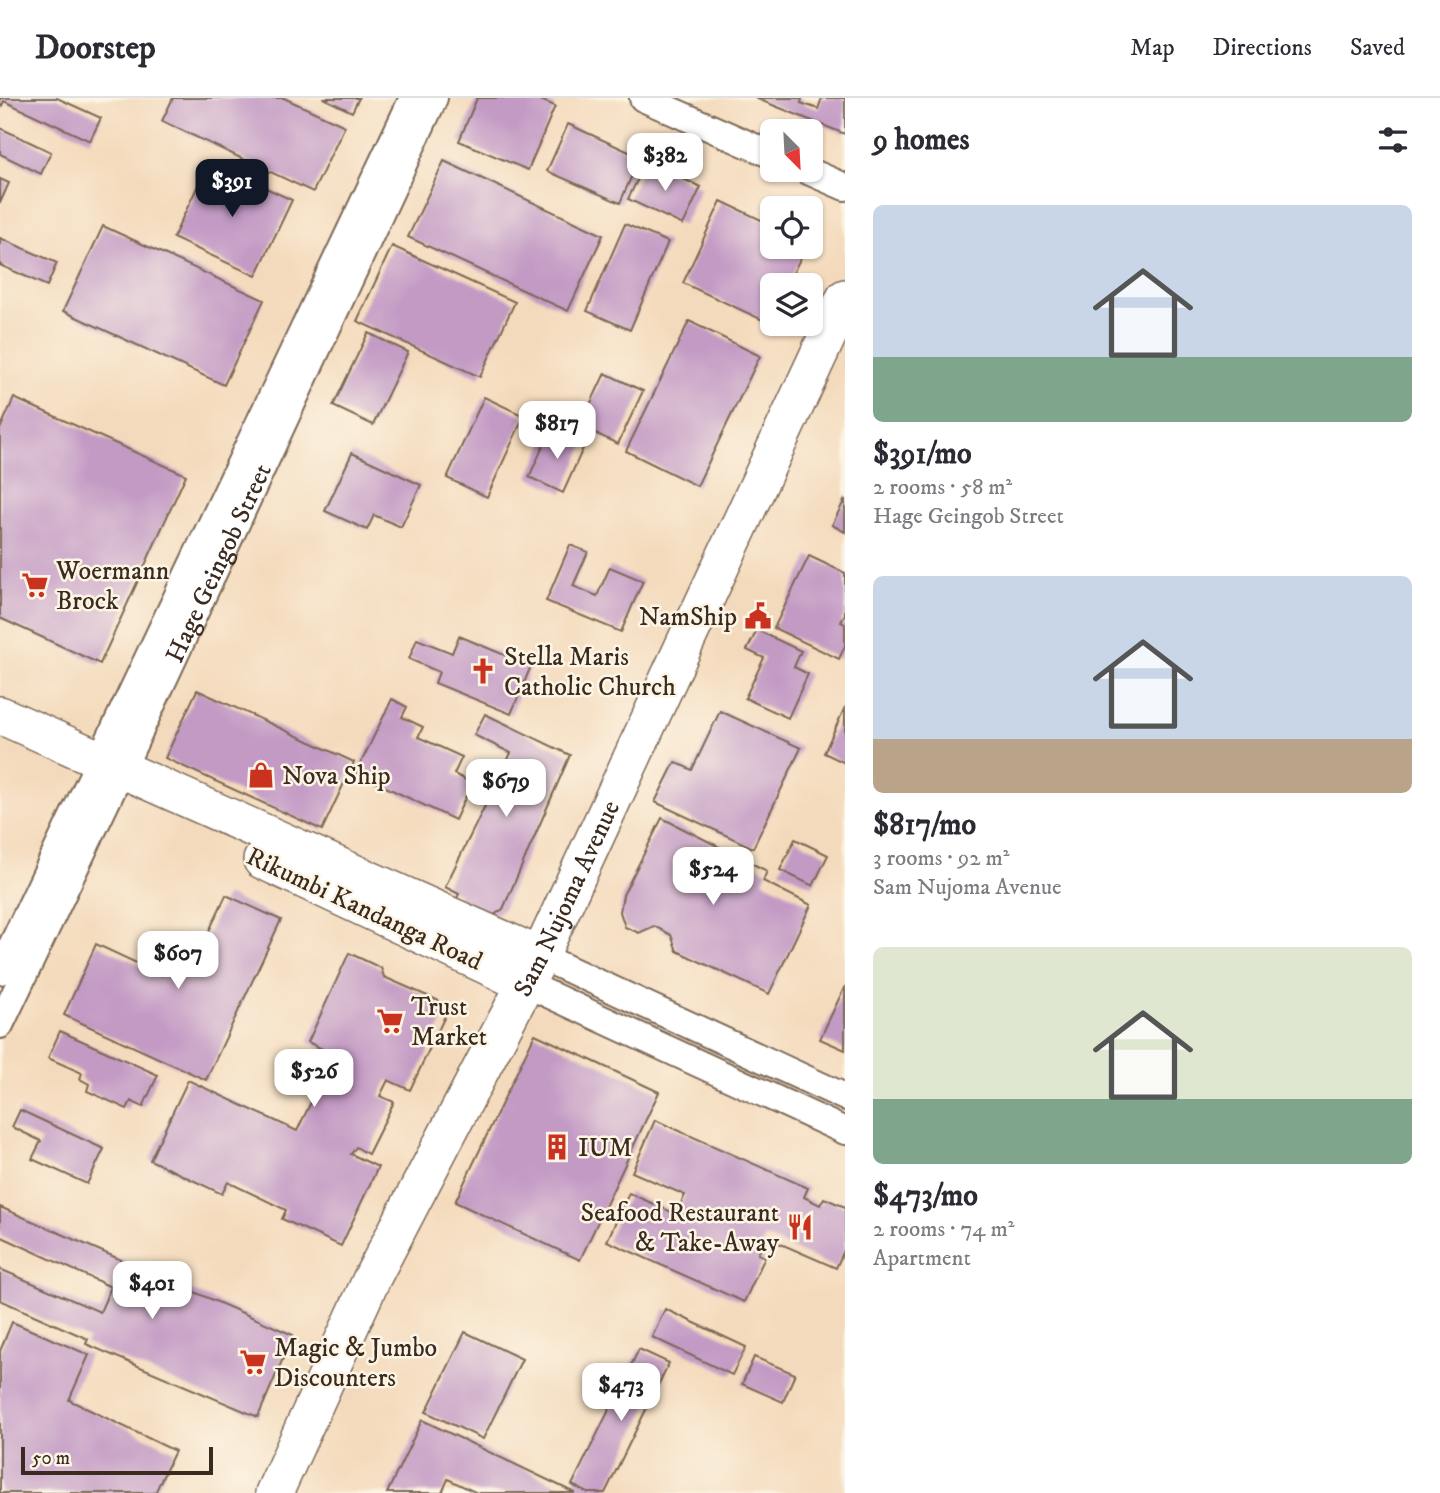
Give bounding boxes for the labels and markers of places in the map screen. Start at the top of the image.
pin: $382 [624,134,706,193]
pin: $391 [191,159,273,219]
pin: $817 [516,402,598,461]
place label: Woermann Brock [55,555,170,618]
supermarket icon: Woermann Brock [20,570,50,600]
place label: NamShip [639,601,737,634]
public building icon: NamShip [743,601,773,631]
place label: Stella Maris Catholic Church [504,641,676,704]
church icon: Stella Maris Catholic Church [468,656,498,686]
shop icon: Nova Ship [246,760,276,790]
place label: Nova Ship [282,760,391,793]
pin: $679 [465,760,547,819]
pin: $524 [672,848,754,907]
pin: $607 [137,932,219,991]
place label: Trust Market [411,991,487,1054]
supermarket icon: Trust Market [375,1006,405,1036]
pin: $526 [273,1049,355,1109]
building icon: IUM [542,1132,572,1162]
place label: IUM [578,1132,633,1165]
place label: Seafood Restaurant & Take-Away [581,1197,780,1260]
restaurant icon: Seafood Restaurant & Take-Away [785,1212,815,1242]
pin: $401 [111,1262,193,1321]
place label: Magic & Jumbo Discounters [274,1332,437,1395]
supermarket icon: Magic & Jumbo Discounters [238,1347,268,1377]
pin: $473 [580,1364,662,1423]

